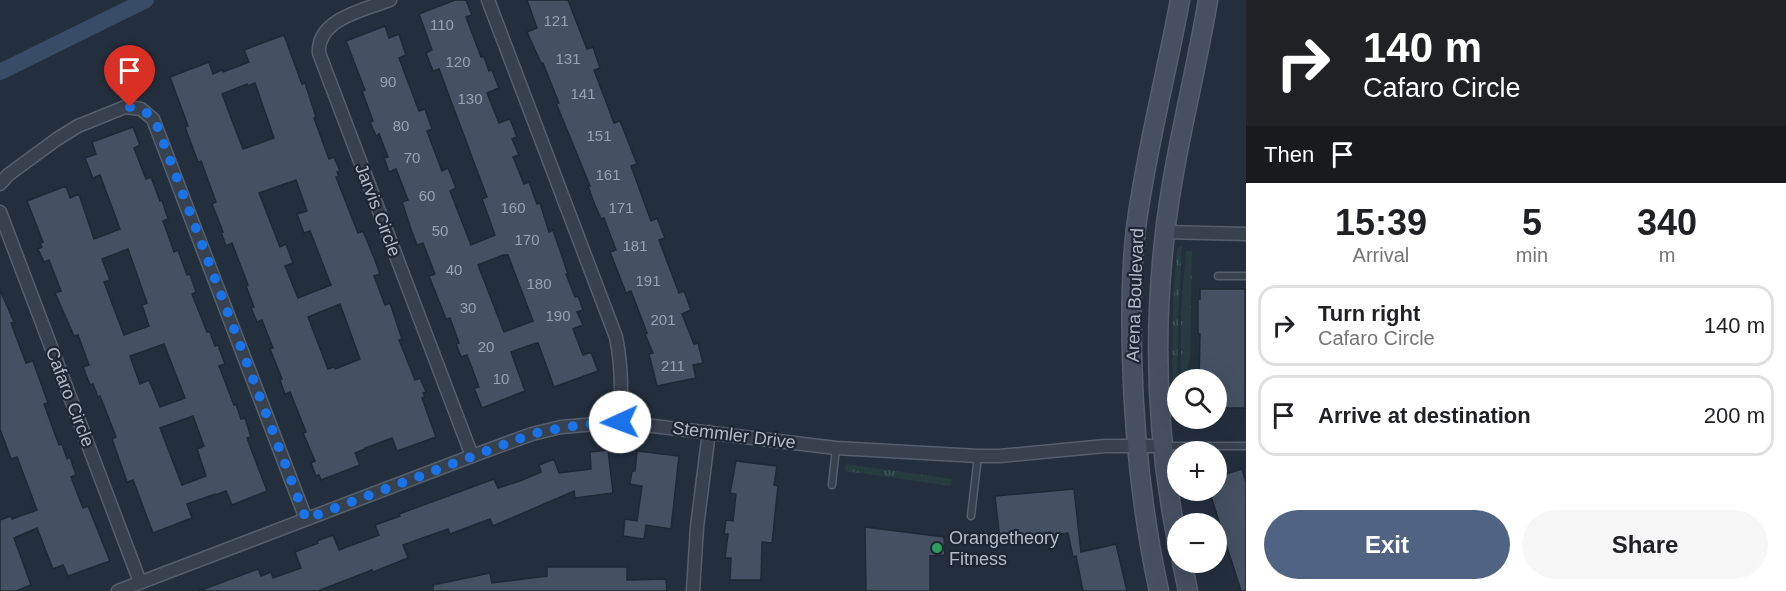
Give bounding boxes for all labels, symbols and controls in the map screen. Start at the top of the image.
house number: 121 [543,12,569,29]
house number: 110 [430,16,454,33]
icon: right [1264,24,1342,102]
text: 140 m [1363,24,1482,71]
pin [104,45,155,107]
house number: 131 [555,50,581,67]
house number: 120 [445,53,471,70]
icon: arrive [113,54,146,87]
house number: 90 [380,73,396,90]
text: Cafaro Circle [1363,73,1521,103]
house number: 141 [570,85,596,102]
house number: 130 [457,90,483,107]
house number: 80 [393,117,409,134]
house number: 151 [586,127,612,144]
icon: arrive [1326,138,1359,171]
text: Then [1264,142,1314,167]
house number: 70 [404,149,420,166]
street label: Jarvis Circle [351,161,405,259]
house number: 161 [595,166,621,183]
house number: 60 [419,187,435,204]
house number: 160 [500,199,526,216]
house number: 171 [608,199,634,216]
text: 15:39 [1335,202,1427,243]
text: 5 [1522,202,1542,243]
text: 340 [1637,202,1697,243]
house number: 50 [432,222,448,239]
street label: Arena Boulevard [1123,228,1147,362]
house number: 170 [514,231,540,248]
house number: 181 [622,237,648,254]
text: Arrival [1353,244,1409,266]
text: min [1516,244,1548,266]
text: m [1659,244,1675,266]
house number: 40 [446,261,462,278]
house number: 191 [635,272,661,289]
house number: 180 [526,275,552,292]
house number: 30 [460,299,476,316]
text: Turn right [1318,301,1420,326]
house number: 190 [545,307,571,324]
icon: right [1267,309,1300,342]
house number: 201 [650,311,676,328]
text: 140 m [1704,313,1765,338]
text: Cafaro Circle [1318,327,1435,349]
house number: 20 [478,338,494,355]
street label: Cafaro Circle [42,344,98,450]
house number: 211 [661,357,685,374]
map controls [1167,369,1227,573]
button: search [1167,369,1227,429]
house number: 10 [493,370,509,387]
position arrow [588,390,652,454]
icon: arrive [1267,399,1300,432]
text: Arrive at destination [1318,403,1531,428]
text: 200 m [1704,403,1765,428]
street label: Stemmler Drive [671,418,797,452]
button: + [1167,441,1227,501]
button: Exit [1264,510,1510,579]
button: Share [1522,510,1768,579]
button: − [1167,513,1227,573]
place label: Orangetheory Fitness [949,528,1059,569]
marker: Orangetheory Fitness [930,541,944,555]

